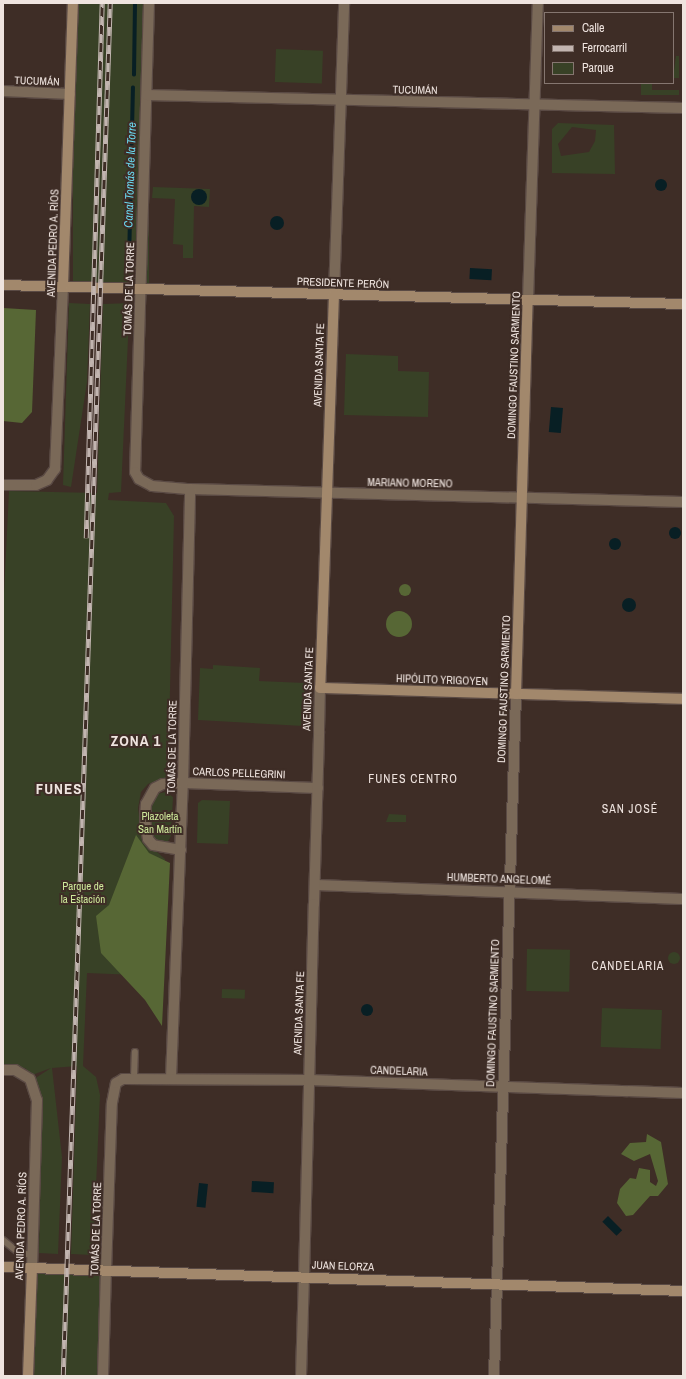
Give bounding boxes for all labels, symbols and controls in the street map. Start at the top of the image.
legend [544,12,674,84]
text: Calle [582,20,604,36]
text: Ferrocarril [582,40,627,56]
text: Parque [582,60,614,76]
street label: TUCUMÁN [14,74,60,88]
street label: TUCUMÁN [392,83,438,97]
water label: Canal Tomás de la Torre [122,122,140,228]
street label: AVENIDA PEDRO A. RÍOS [44,188,62,298]
street label: TOMÁS DE LA TORRE [121,242,137,336]
street label: PRESIDENTE PERÓN [297,275,389,291]
street label: DOMINGO FAUSTINO SARMIENTO [505,291,523,439]
street label: AVENIDA SANTA FE [311,322,327,408]
street label: MARIANO MORENO [367,476,453,490]
street label: DOMINGO FAUSTINO SARMIENTO [495,615,513,763]
street label: AVENIDA SANTA FE [300,646,316,732]
street label: HIPÓLITO YRIGOYEN [396,672,488,688]
street label: TOMÁS DE LA TORRE [165,700,179,794]
district label: ZONA 1 [110,732,162,750]
street label: CARLOS PELLEGRINI [192,765,286,781]
district label: FUNES CENTRO [368,773,458,787]
district label: FUNES [36,780,82,798]
district label: SAN JOSÉ [602,803,658,817]
park label: Plazoleta San Martín [138,810,182,836]
street label: HUMBERTO ANGELOMÉ [446,871,552,887]
park label: Parque de la Estación [61,880,105,906]
street label: DOMINGO FAUSTINO SARMIENTO [484,939,502,1087]
district label: CANDELARIA [592,960,664,974]
street label: AVENIDA SANTA FE [291,970,307,1056]
street label: CANDELARIA [370,1063,428,1079]
street label: AVENIDA PEDRO A. RÍOS [12,1171,30,1281]
street label: TOMÁS DE LA TORRE [88,1182,104,1276]
street label: JUAN ELORZA [312,1258,374,1274]

